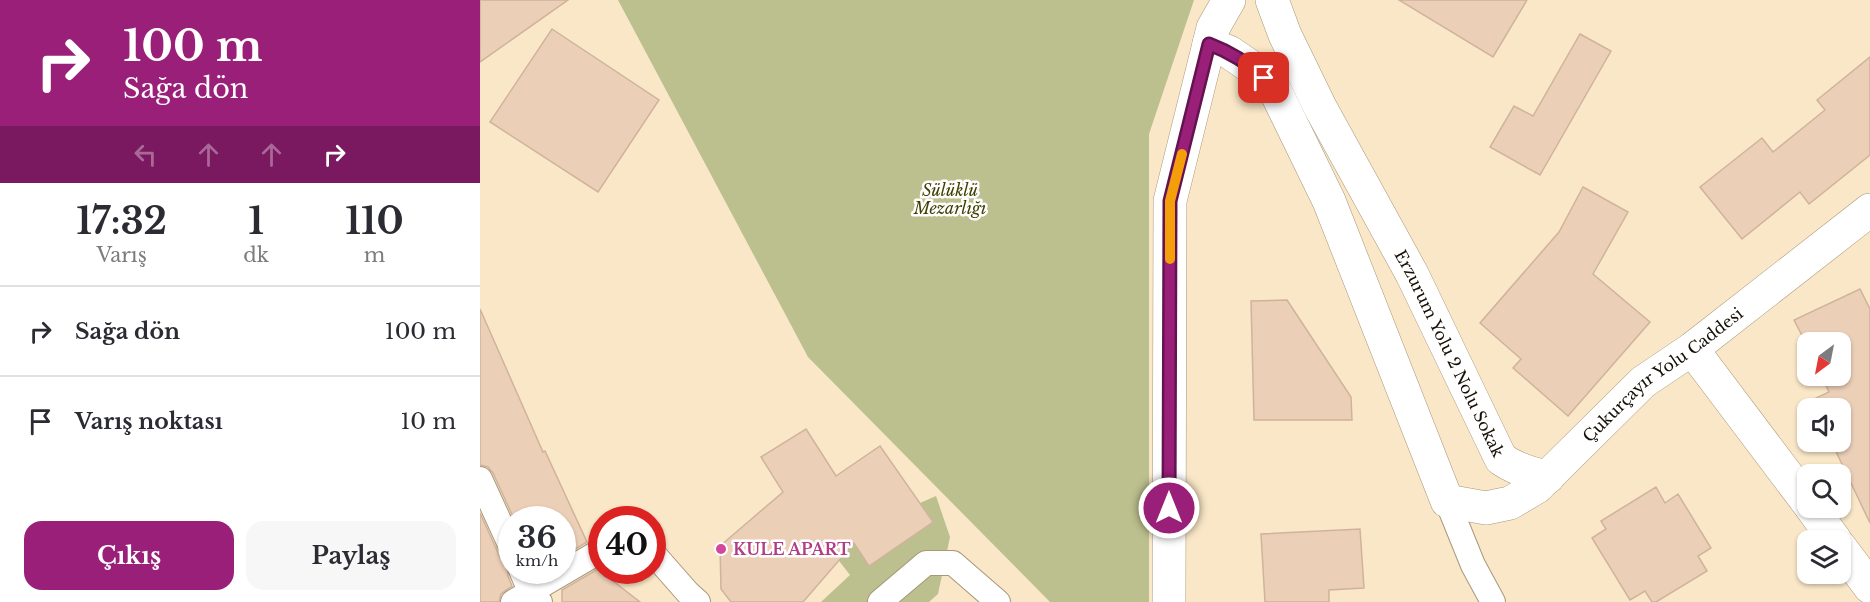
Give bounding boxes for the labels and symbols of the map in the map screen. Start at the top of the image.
pin [1238,52,1289,103]
park label: Sülüklü Mezarlığı [913,180,986,218]
street label: Erzurum Yolu 2 Nolu Sokak [1391,246,1509,461]
street label: Çukurçayır Yolu Caddesi [1578,303,1747,446]
north arrow [1797,332,1851,386]
position arrow [1137,476,1201,540]
speed limit sign: 40 [588,506,666,584]
place label: KULE APART [733,539,851,559]
marker: KULE APART [714,542,728,556]

